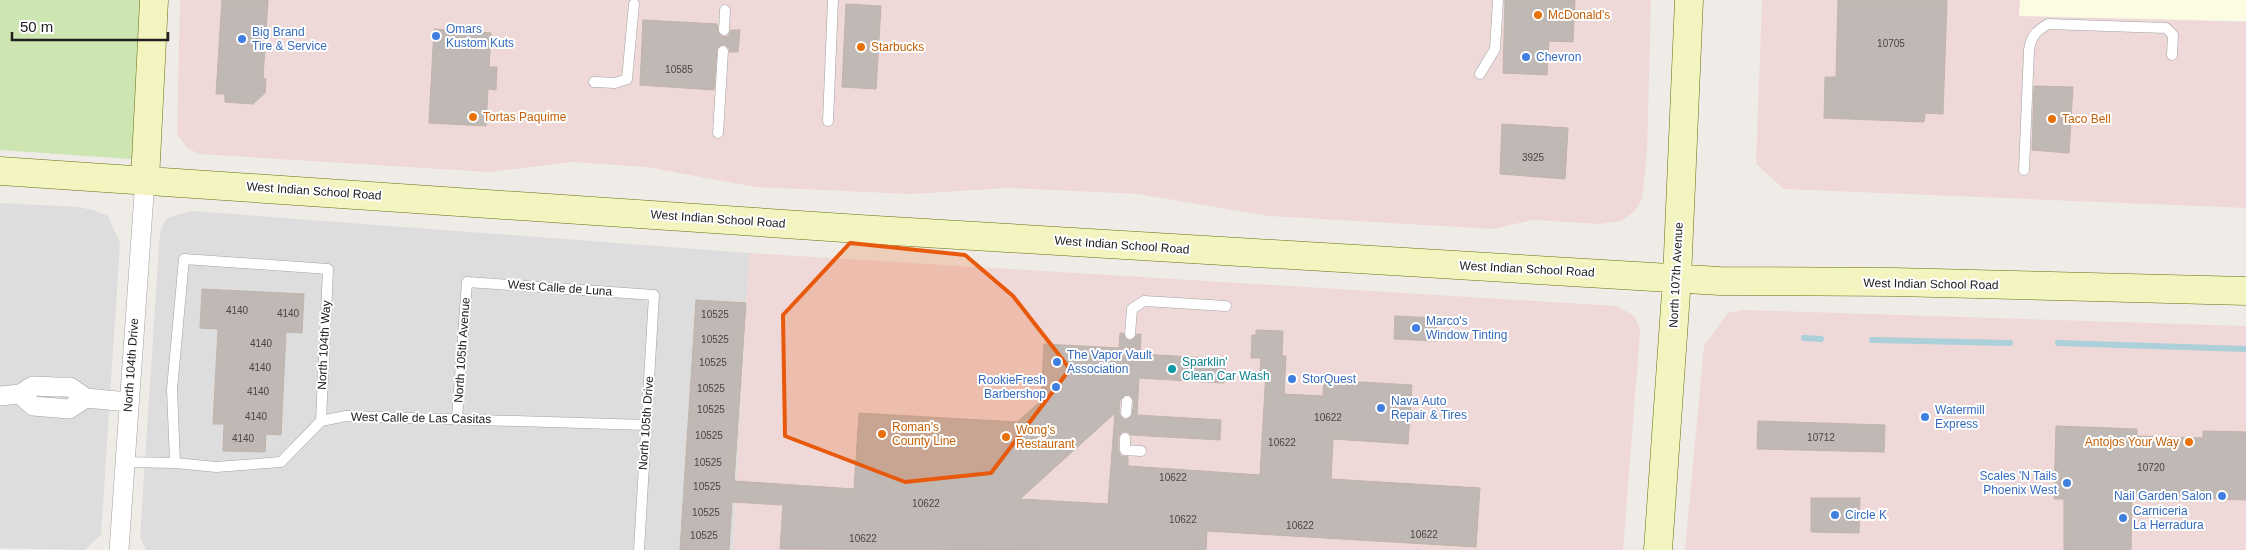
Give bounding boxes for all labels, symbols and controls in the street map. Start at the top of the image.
place label: McDonald's [1548,8,1610,22]
marker: McDonald's [1532,9,1544,21]
scale bar [12,10,169,42]
text: 50 m [20,18,53,35]
place label: Omars Kustom Kuts [446,22,514,50]
place label: Big Brand Tire & Service [252,25,327,53]
marker: Omars Kustom Kuts [430,30,442,42]
marker: Big Brand Tire & Service [236,33,248,45]
house number: 10705 [1877,38,1905,49]
place label: Starbucks [871,40,924,54]
marker: Starbucks [855,41,867,53]
place label: Chevron [1536,50,1581,64]
marker: Chevron [1520,51,1532,63]
house number: 10585 [665,64,693,75]
place label: Tortas Paquime [483,110,567,124]
marker: Tortas Paquime [467,111,479,123]
place label: Taco Bell [2062,112,2111,126]
marker: Taco Bell [2046,113,2058,125]
house number: 3925 [1522,152,1545,163]
street label: West Indian School Road [246,179,382,203]
street label: West Indian School Road [650,207,786,231]
street label: North 107th Avenue [1666,221,1686,328]
street label: West Indian School Road [1054,233,1190,257]
street label: West Indian School Road [1459,258,1595,280]
street label: West Indian School Road [1863,276,1999,292]
street label: West Calle de Luna [507,277,613,299]
street label: North 105th Avenue [451,296,473,403]
street label: North 104th Way [315,300,333,390]
house number: 4140 [226,305,249,316]
house number: 4140 [277,308,300,319]
house number: 10525 [701,309,729,320]
place label: Marco's Window Tinting [1426,314,1507,342]
street label: North 104th Drive [121,317,141,412]
marker: Marco's Window Tinting [1410,322,1422,334]
house number: 10525 [701,334,729,345]
house number: 4140 [250,338,273,349]
place label: The Vapor Vault Association [1067,348,1153,376]
place label: Sparklin' Clean Car Wash [1182,355,1270,383]
marker: The Vapor Vault Association [1051,356,1063,368]
house number: 10525 [699,357,727,368]
house number: 4140 [249,362,272,373]
marker: Sparklin' Clean Car Wash [1166,363,1178,375]
place label: StorQuest [1302,372,1357,386]
place label: RookieFresh Barbershop [978,373,1046,401]
marker: StorQuest [1286,373,1298,385]
street label: North 105th Drive [636,375,656,470]
marker: RookieFresh Barbershop [1050,381,1062,393]
house number: 10525 [697,383,725,394]
house number: 4140 [247,386,270,397]
place label: Nava Auto Repair & Tires [1391,394,1467,422]
marker: Nava Auto Repair & Tires [1375,402,1387,414]
place label: Watermill Express [1935,403,1985,431]
house number: 10525 [697,404,725,415]
street label: West Calle de Las Casitas [351,410,491,426]
house number: 4140 [245,411,268,422]
marker: Watermill Express [1919,411,1931,423]
house number: 10622 [1314,412,1342,423]
place label: Roman's County Line [892,420,956,448]
place label: Wong's Restaurant [1016,423,1075,451]
marker: Roman's County Line [876,428,888,440]
house number: 10525 [695,430,723,441]
marker: Wong's Restaurant [1000,431,1012,443]
house number: 10712 [1807,432,1835,443]
house number: 4140 [232,433,255,444]
place label: Antojos Your Way [2085,435,2179,449]
marker: Antojos Your Way [2183,436,2195,448]
house number: 10622 [1268,437,1296,448]
house number: 10525 [694,457,722,468]
house number: 10720 [2137,462,2165,473]
place label: Scales 'N Tails Phoenix West [1980,469,2058,497]
house number: 10622 [1159,472,1187,483]
marker: Scales 'N Tails Phoenix West [2061,477,2073,489]
house number: 10525 [693,481,721,492]
place label: Nail Garden Salon [2114,489,2212,503]
marker: Nail Garden Salon [2216,490,2228,502]
house number: 10622 [912,498,940,509]
place label: Carniceria La Herradura [2133,504,2204,532]
house number: 10525 [692,507,720,518]
place label: Circle K [1845,508,1887,522]
marker: Circle K [1829,509,1841,521]
marker: Carniceria La Herradura [2117,512,2129,524]
house number: 10622 [1169,514,1197,525]
house number: 10622 [1286,520,1314,531]
house number: 10622 [1410,529,1438,540]
house number: 10525 [690,530,718,541]
house number: 10622 [849,533,877,544]

